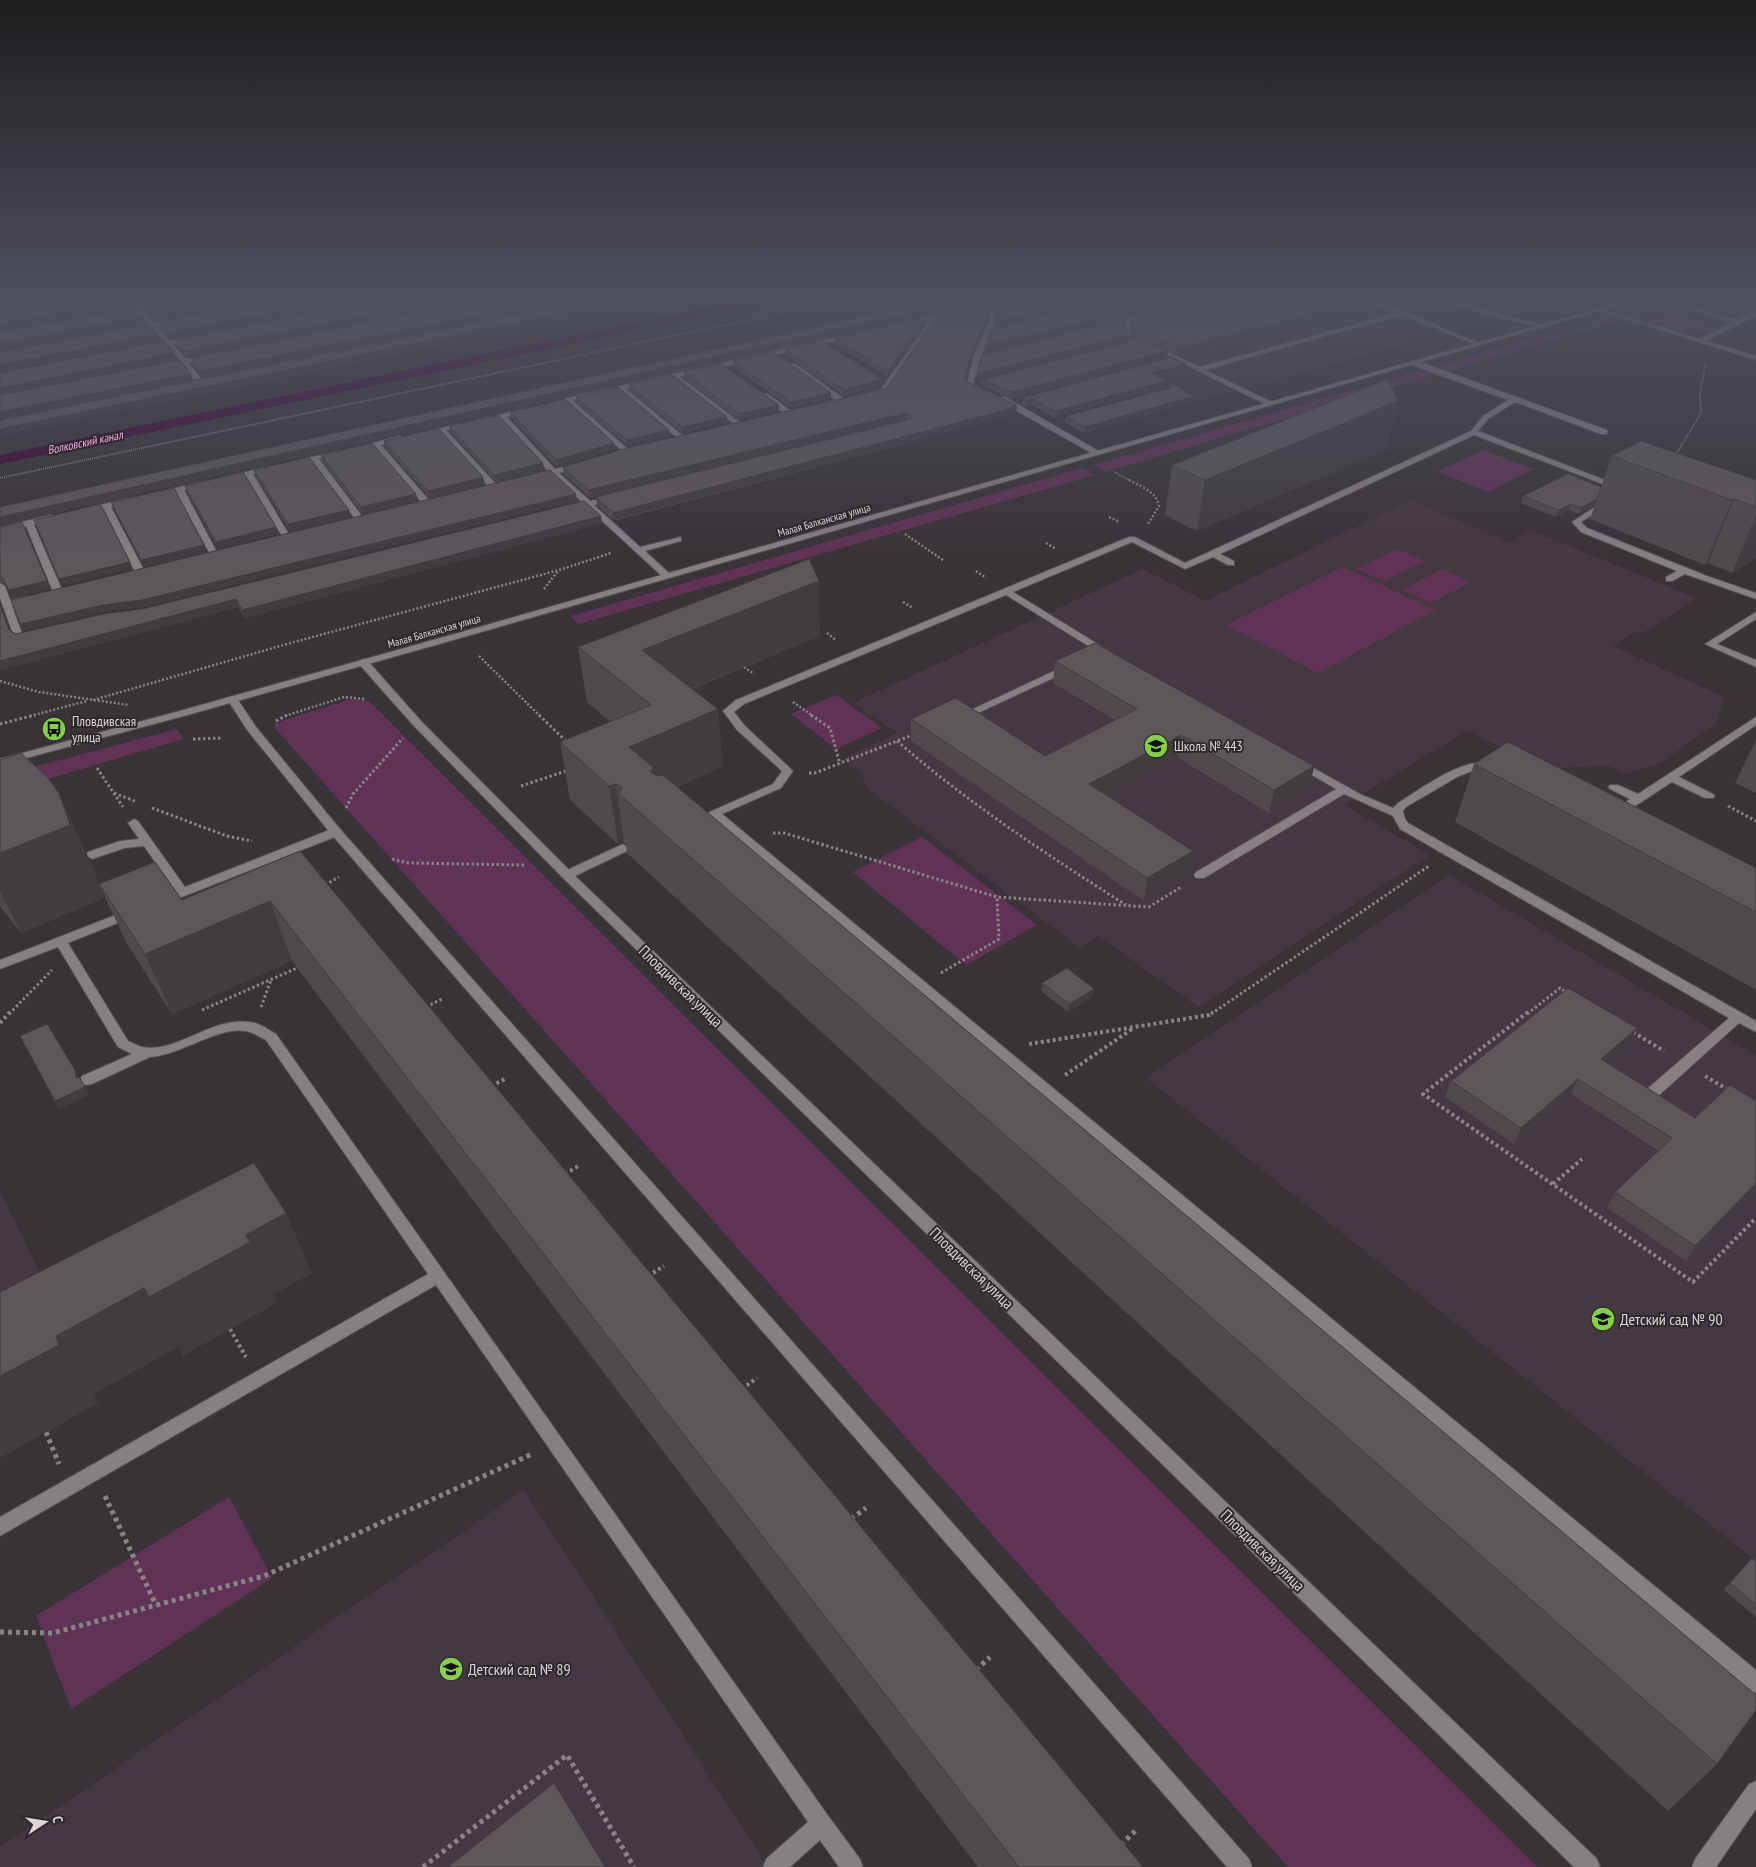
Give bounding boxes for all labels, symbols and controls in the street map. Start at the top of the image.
water label: Волковский канал [46,426,125,457]
street label: Малая Балканская улица [776,500,872,540]
street label: Малая Балканская улица [386,611,482,651]
place label: Пловдивская улица [72,712,136,746]
bus stop icon: Пловдивская улица [41,716,67,742]
school or university icon: Школа № 443 [1143,733,1169,759]
place label: Школа № 443 [1174,737,1243,755]
street label: Пловдивская улица [635,941,727,1031]
street label: Пловдивская улица [926,1223,1018,1313]
school or university icon: Детский сад № 90 [1590,1306,1616,1332]
place label: Детский сад № 90 [1620,1309,1723,1329]
street label: Пловдивская улица [1217,1505,1309,1595]
school or university icon: Детский сад № 89 [438,1656,464,1682]
place label: Детский сад № 89 [468,1659,571,1679]
north arrow [20,1797,70,1847]
text: С [48,1814,67,1825]

